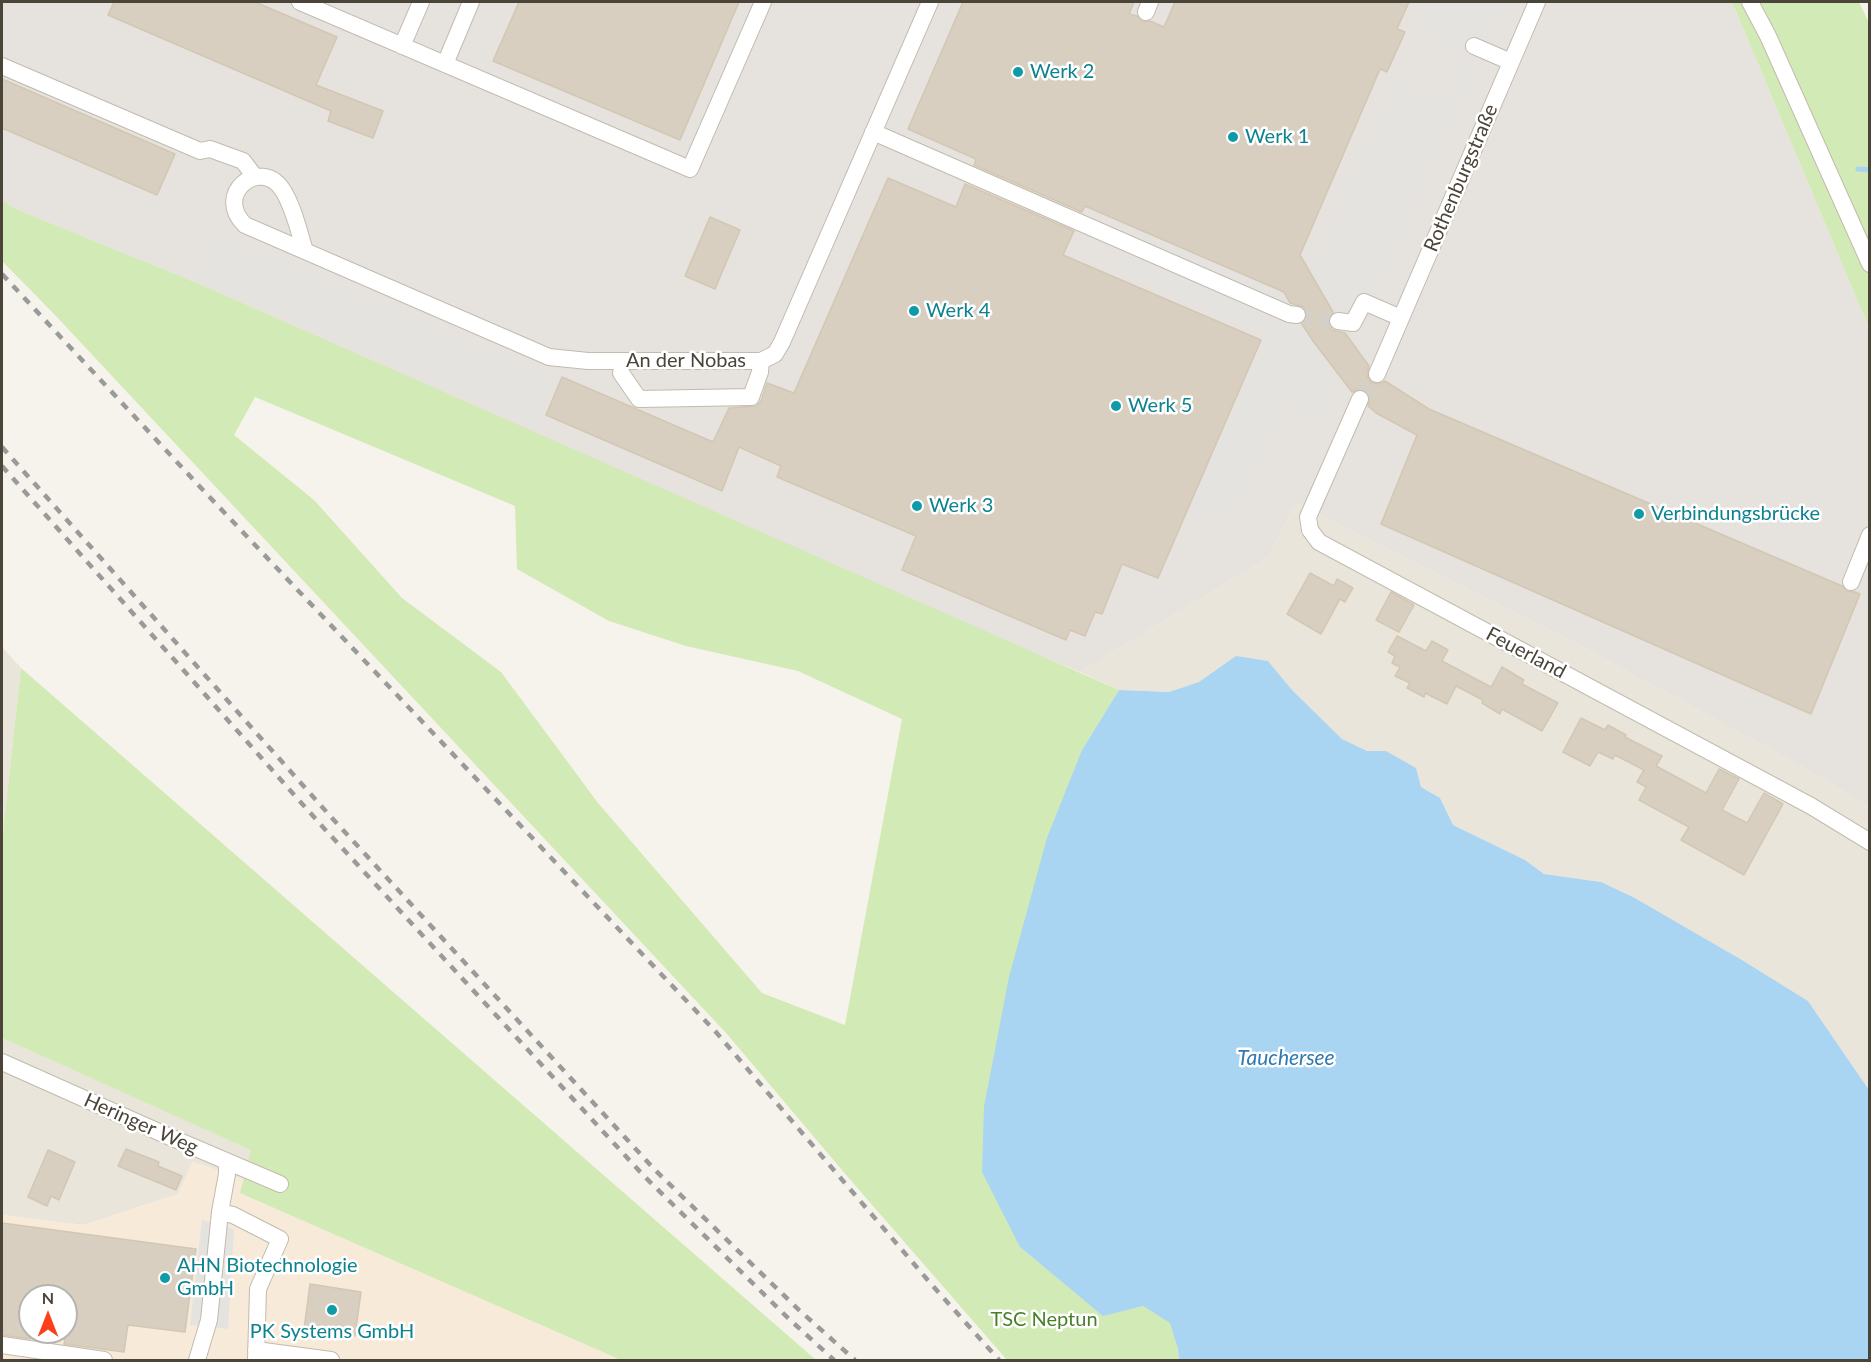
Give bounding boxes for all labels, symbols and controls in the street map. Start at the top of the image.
place label: Werk 2 [1030,60,1094,84]
marker: Werk 2 [1011,65,1025,79]
street label: Rothenburgstraße [1419,101,1503,255]
place label: Werk 1 [1245,125,1309,149]
marker: Werk 1 [1226,130,1240,144]
place label: Werk 4 [926,299,990,323]
marker: Werk 4 [907,304,921,318]
street label: An der Nobas [626,349,746,373]
place label: Werk 5 [1128,394,1192,418]
marker: Werk 5 [1109,399,1123,413]
place label: Werk 3 [929,494,993,518]
marker: Werk 3 [910,499,924,513]
place label: Verbindungsbrücke [1651,502,1820,526]
marker: Verbindungsbrücke [1632,507,1646,521]
street label: Feuerland [1482,622,1570,684]
water label: Tauchersee [1237,1045,1335,1071]
street label: Heringer Weg [80,1088,202,1160]
place label: AHN Biotechnologie GmbH [177,1254,358,1301]
marker: AHN Biotechnologie GmbH [158,1271,172,1285]
north arrow [18,1284,78,1344]
text: N [42,1288,54,1307]
marker: PK Systems GmbH [325,1303,339,1317]
park label: TSC Neptun [990,1308,1098,1332]
place label: PK Systems GmbH [250,1320,414,1344]

